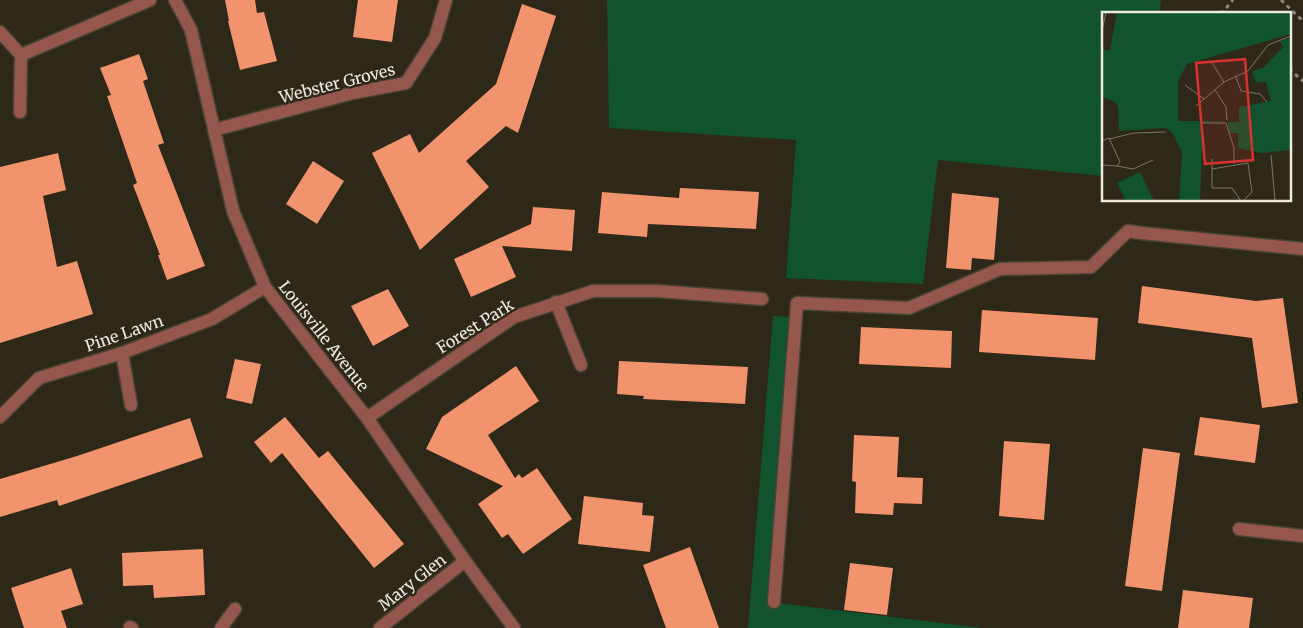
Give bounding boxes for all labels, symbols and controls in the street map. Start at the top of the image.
inset map [1102,12,1290,201]
street label: Webster Groves [276,59,397,107]
street label: Louisville Avenue [275,277,373,395]
street label: Forest Park [433,294,518,358]
street label: Pine Lawn [82,310,166,356]
street label: Mary Glen [374,549,450,615]

